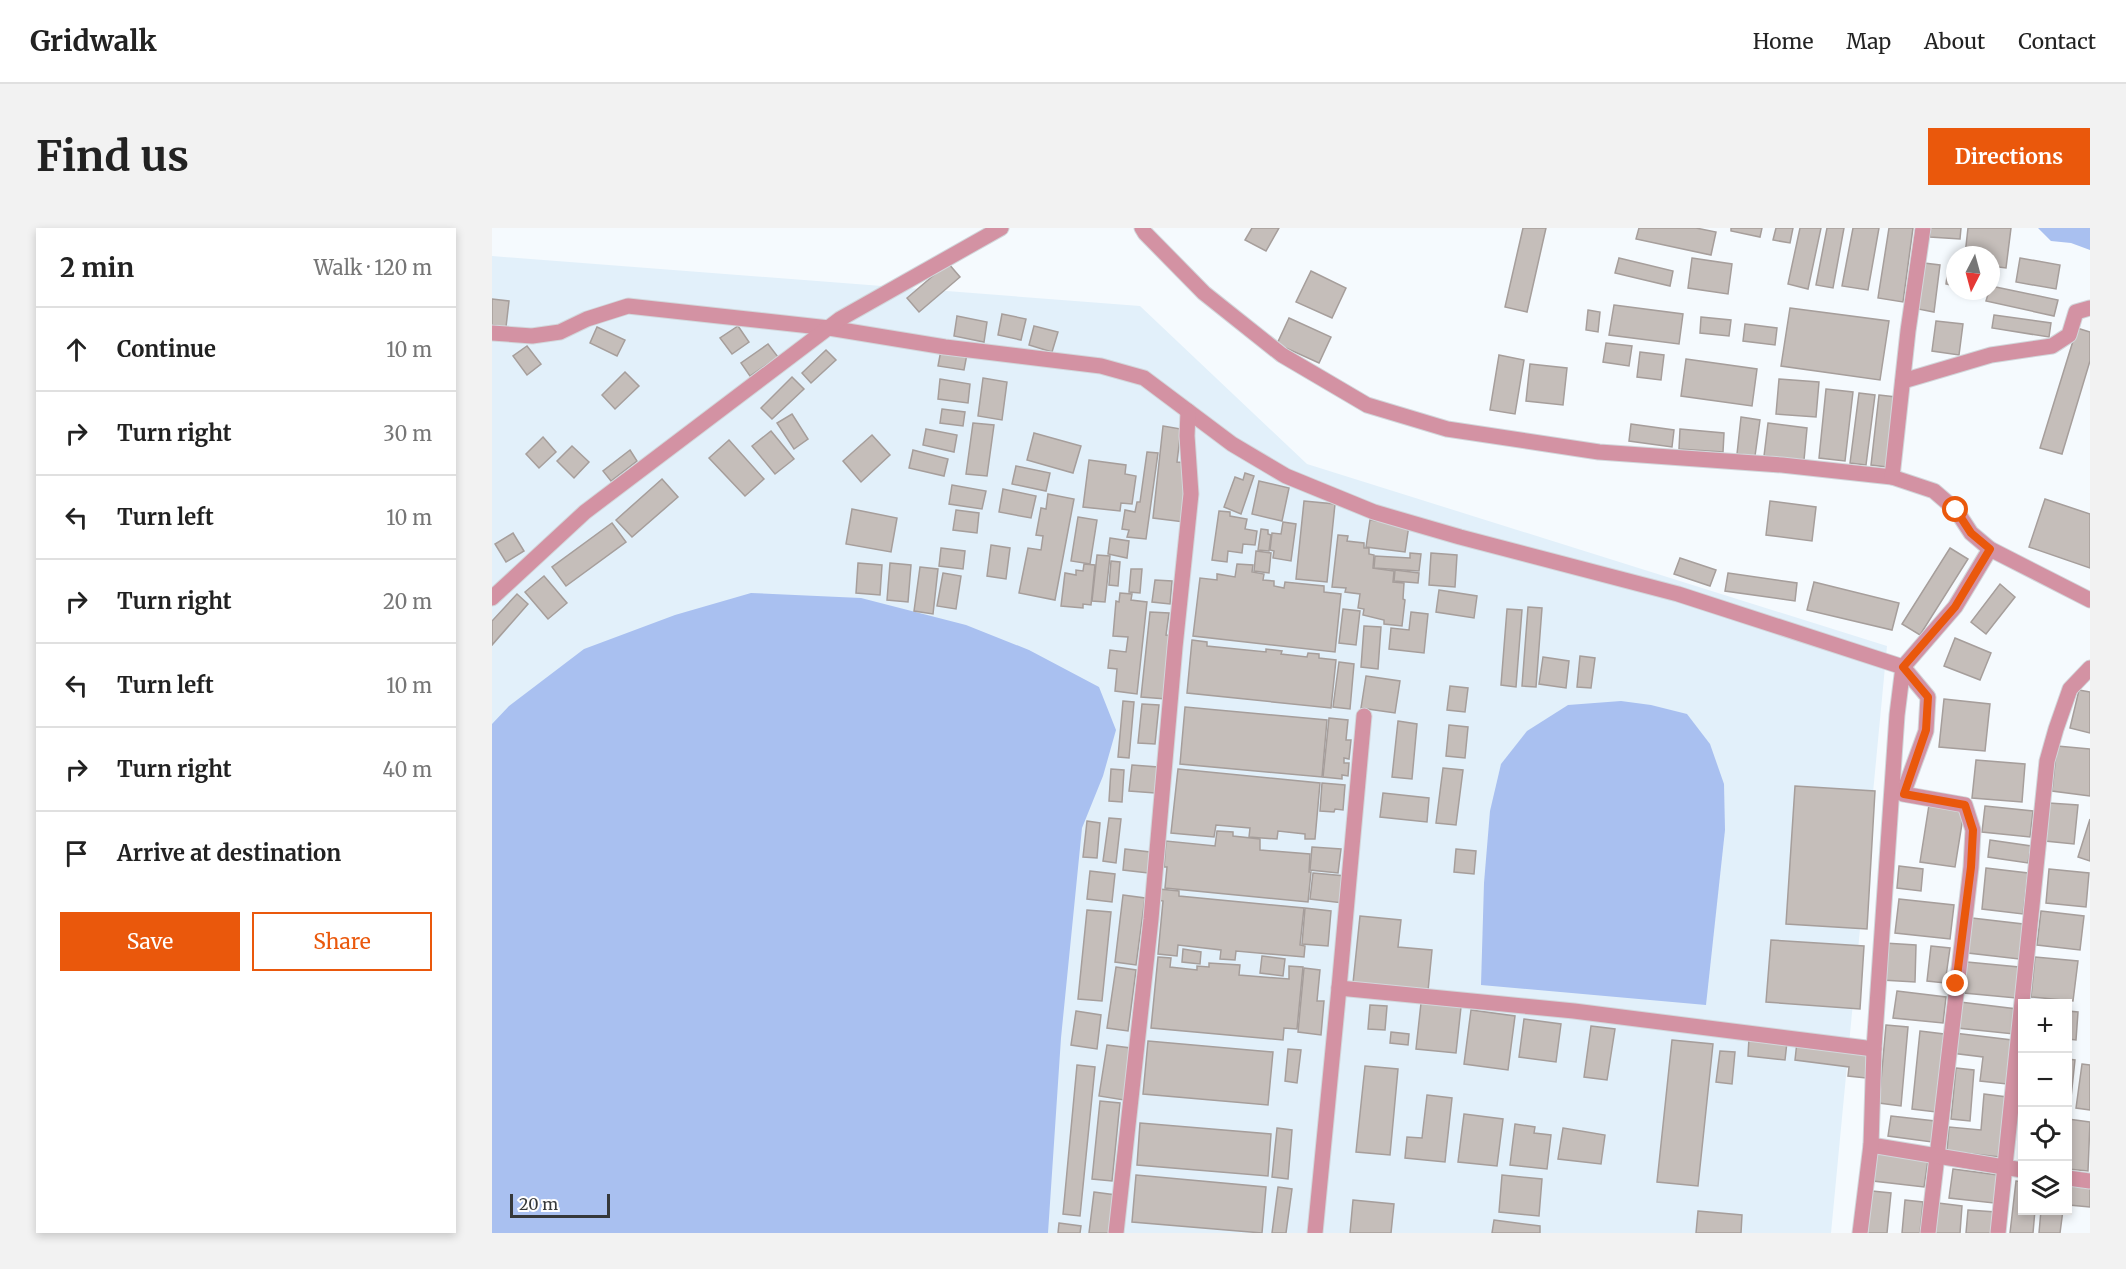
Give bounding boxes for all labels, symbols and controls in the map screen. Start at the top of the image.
text: Gridwalk [30,23,157,59]
text: Home [1753,28,1813,55]
text: Map [1846,28,1891,55]
text: About [1924,28,1985,55]
text: Contact [2018,28,2096,55]
button: Directions [1928,128,2090,185]
text: Find us [36,130,189,182]
north arrow [1946,246,2000,300]
text: 2 min [60,251,134,284]
text: Walk · 120 m [314,255,432,280]
icon: ahead [60,333,93,366]
text: Continue [117,335,216,363]
text: 10 m [386,337,432,362]
icon: right [60,417,93,450]
text: Turn right [117,419,231,447]
text: 30 m [383,421,432,446]
route start [1942,496,1968,522]
icon: left [60,501,93,534]
text: Turn left [117,503,214,531]
text: 10 m [386,505,432,530]
icon: right [60,585,93,618]
text: Turn right [117,587,231,615]
text: 20 m [383,589,432,614]
icon: left [60,669,93,702]
text: Turn left [117,671,214,699]
text: 10 m [386,673,432,698]
icon: right [60,753,93,786]
text: Turn right [117,755,231,783]
text: 40 m [382,757,432,782]
icon: arrive [60,837,93,870]
text: Arrive at destination [117,839,341,867]
button: Save [60,912,240,971]
button: Share [252,912,432,971]
route end [1942,970,1968,996]
map controls [2018,999,2072,1215]
button: + [2018,999,2072,1053]
button: − [2018,1053,2072,1107]
button: locate [2018,1107,2072,1161]
button: layers [2018,1161,2072,1215]
scale bar [510,1191,610,1218]
text: 20 m [519,1194,558,1214]

